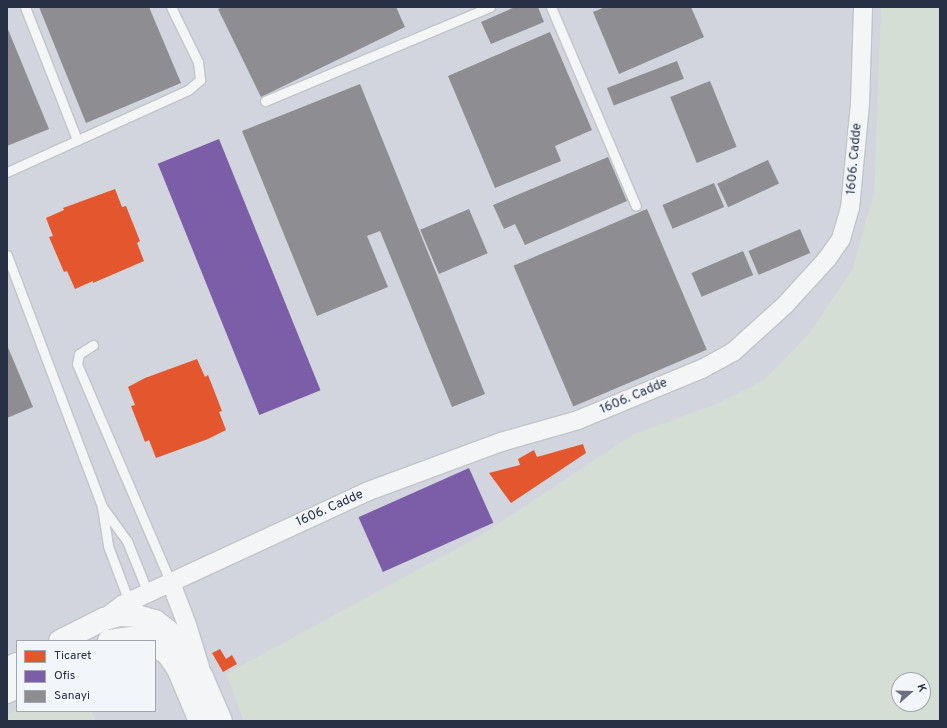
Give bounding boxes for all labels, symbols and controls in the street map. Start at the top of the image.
street label: 1606. Cadde [844,123,866,195]
street label: 1606. Cadde [598,376,670,418]
street label: 1606. Cadde [294,487,366,531]
legend [16,640,156,712]
text: Ticaret [54,648,92,664]
text: Ofis [54,668,75,684]
north arrow [891,672,931,712]
text: K [913,682,929,694]
text: Sanayi [54,688,90,704]

